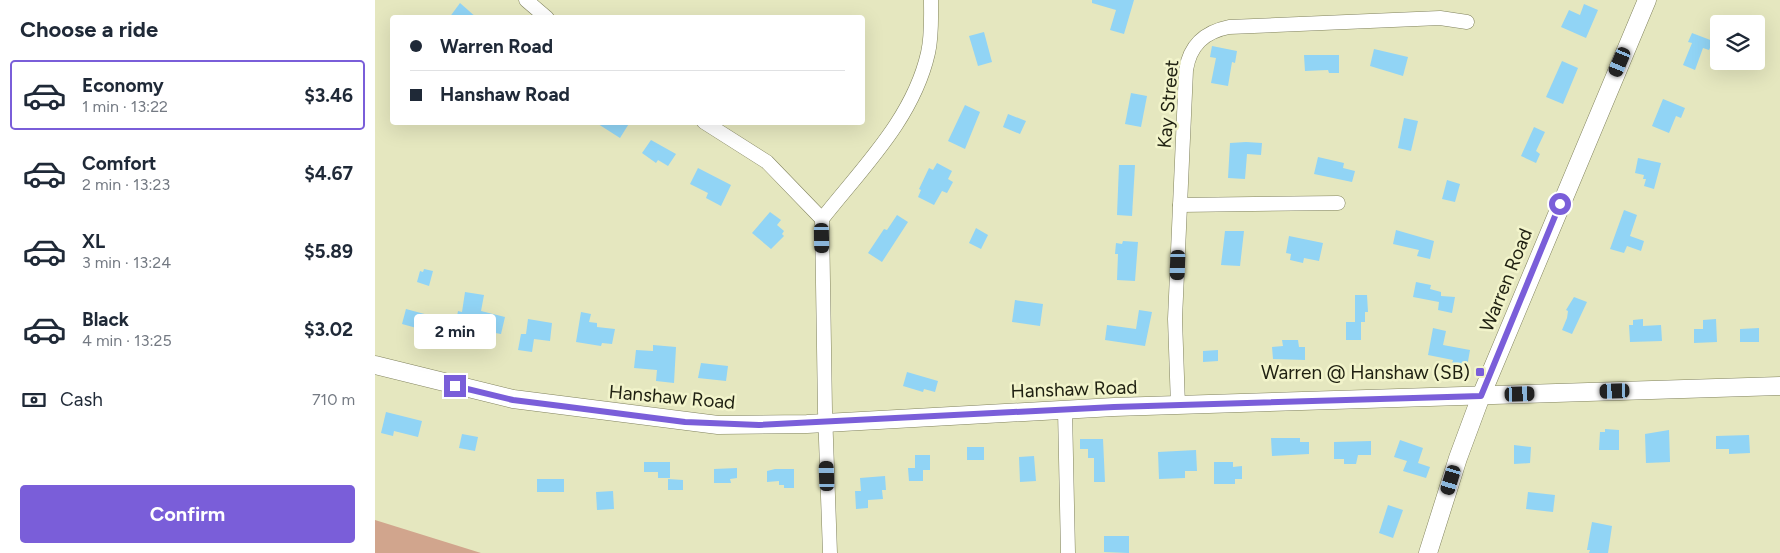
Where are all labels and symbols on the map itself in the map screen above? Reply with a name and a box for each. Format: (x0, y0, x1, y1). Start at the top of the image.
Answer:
car (1607, 45, 1632, 79)
street label: Kay Street (1153, 59, 1183, 149)
route start (1549, 193, 1571, 215)
car (814, 223, 829, 253)
street label: Warren Road (1475, 225, 1537, 335)
car (1169, 250, 1186, 280)
callout: 2 min (414, 314, 496, 348)
place label: Warren @ Hanshaw (SB) (1261, 361, 1470, 384)
marker: Warren @ Hanshaw (SB) (1474, 366, 1486, 378)
route end (444, 375, 466, 397)
street label: Hanshaw Road (1010, 375, 1138, 403)
street label: Hanshaw Road (608, 380, 736, 414)
car (1599, 383, 1630, 399)
car (1504, 386, 1535, 402)
car (818, 461, 835, 491)
car (1439, 463, 1462, 497)

